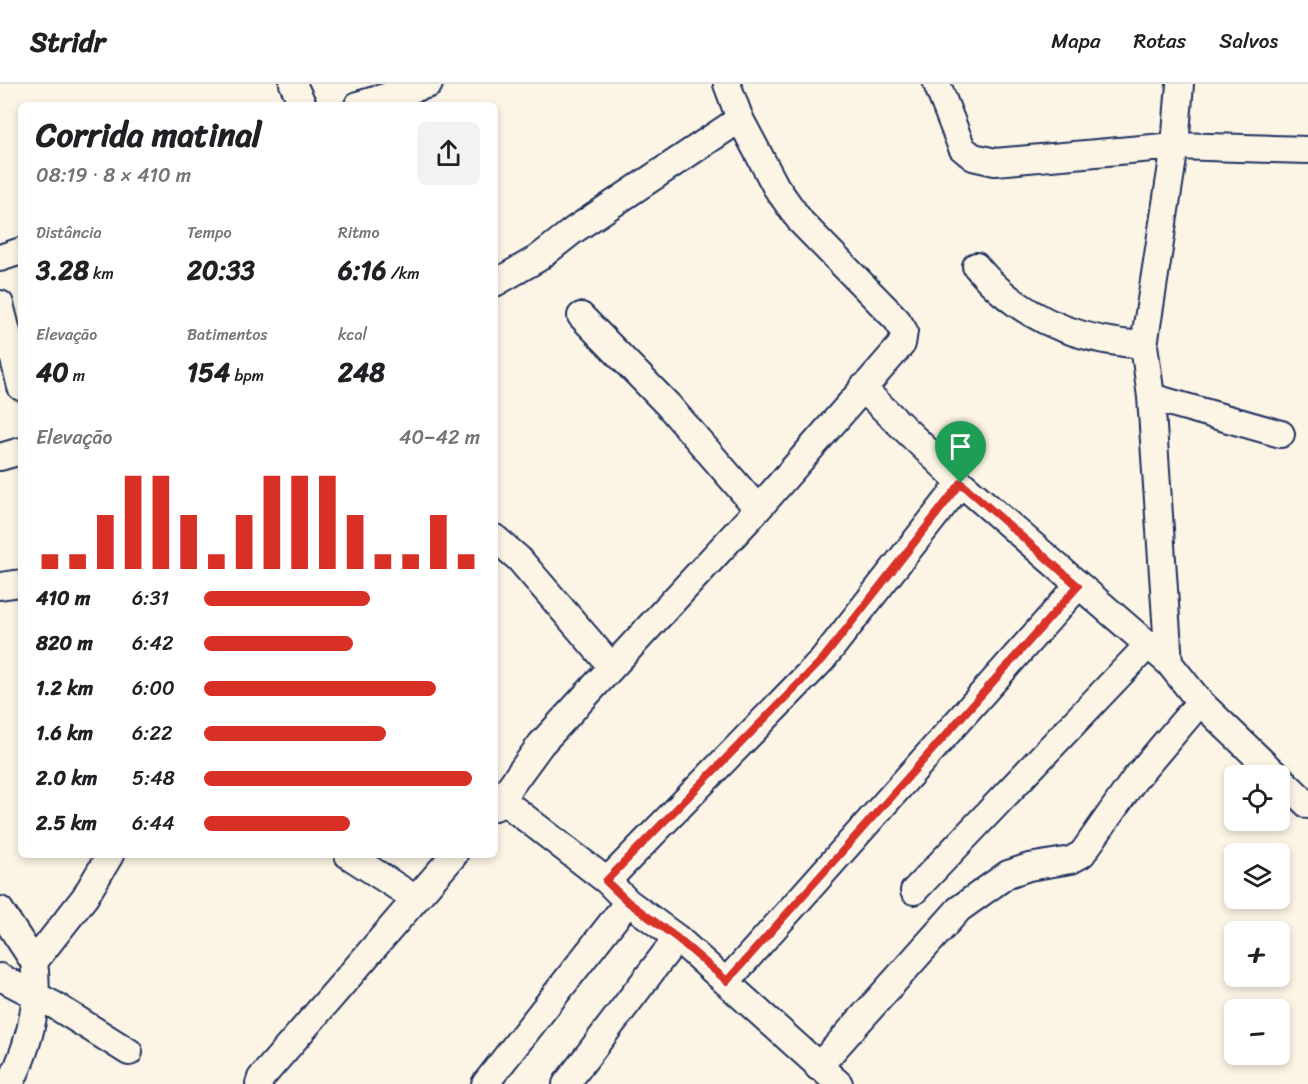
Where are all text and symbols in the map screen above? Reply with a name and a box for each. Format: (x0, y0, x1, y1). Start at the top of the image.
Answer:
text: Stridr (30, 17, 105, 66)
text: Mapa (1051, 22, 1100, 60)
text: Rotas (1133, 22, 1186, 60)
text: Salvos (1219, 22, 1278, 60)
text: Corrida matinal (36, 106, 261, 164)
button: share (417, 122, 480, 185)
text: 08:19 · 8 × 410 m (36, 158, 191, 193)
text: Distância (36, 218, 102, 247)
text: Tempo (187, 218, 232, 247)
text: Ritmo (338, 218, 380, 247)
text: 3.28 (36, 247, 89, 293)
text: 20:33 (187, 247, 255, 293)
text: 6:16 (338, 247, 387, 293)
text: km (89, 259, 114, 288)
text: /km (387, 259, 419, 288)
text: Elevação (36, 320, 97, 349)
text: Batimentos (187, 320, 268, 349)
text: kcal (338, 320, 367, 349)
text: 40 (36, 349, 69, 395)
text: 154 (187, 349, 230, 395)
text: 248 (338, 349, 385, 395)
text: m (69, 361, 85, 390)
text: bpm (230, 361, 264, 390)
text: Elevação (36, 420, 112, 455)
text: 40–42 m (399, 420, 480, 455)
pin (935, 421, 986, 483)
icon: arrive (944, 430, 977, 463)
text: 410 m (36, 581, 90, 616)
text: 6:31 (132, 581, 169, 616)
text: 820 m (36, 626, 93, 661)
text: 6:42 (132, 626, 173, 661)
text: 1.2 km (36, 671, 93, 706)
text: 6:00 (132, 671, 175, 706)
text: 1.6 km (36, 716, 93, 751)
text: 6:22 (132, 716, 172, 751)
text: 2.0 km (36, 761, 97, 796)
text: 5:48 (132, 761, 175, 796)
map controls (1224, 765, 1290, 1065)
button: locate (1224, 765, 1290, 831)
text: 2.5 km (36, 806, 97, 841)
text: 6:44 (132, 806, 174, 841)
button: layers (1224, 843, 1290, 909)
button: + (1224, 921, 1290, 987)
button: − (1224, 999, 1290, 1065)

